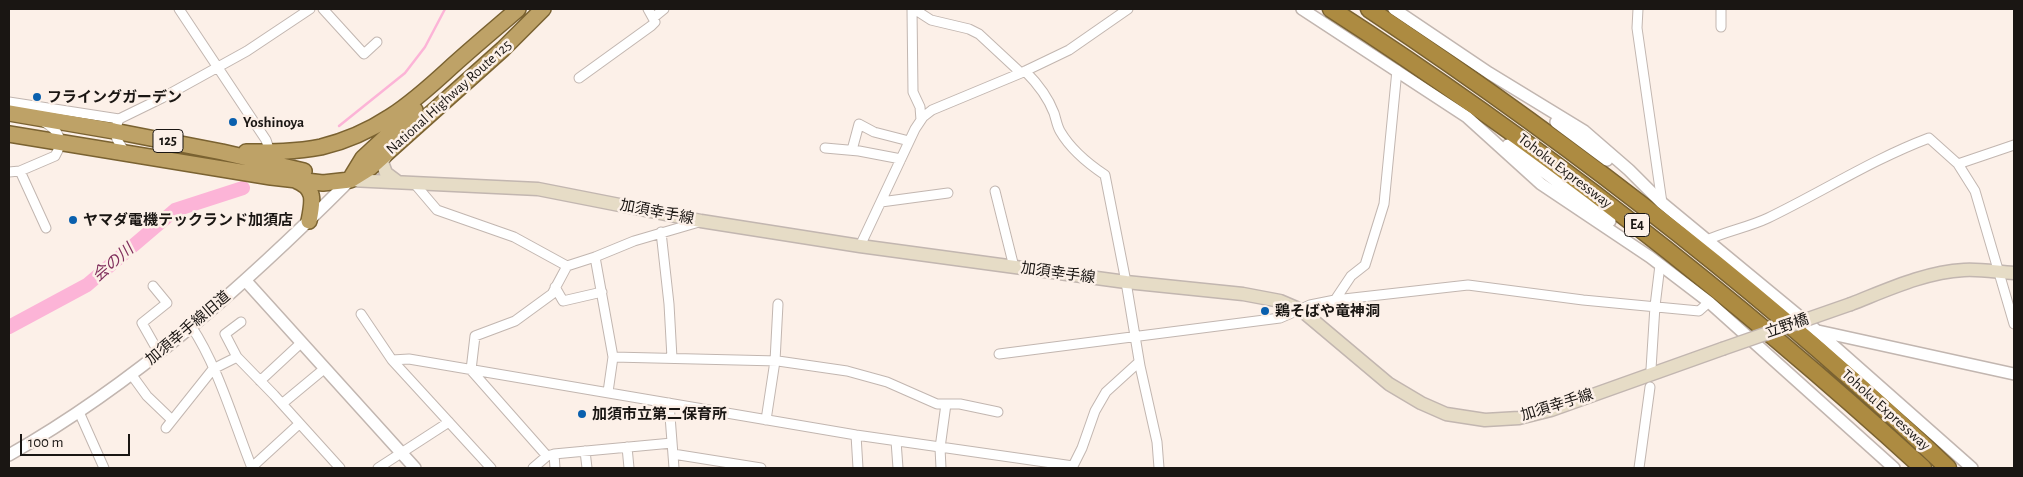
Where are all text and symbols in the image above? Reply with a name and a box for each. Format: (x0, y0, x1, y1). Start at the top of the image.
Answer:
street label: National Highway Route 125 (383, 36, 515, 158)
place label: フライングガーデン (47, 88, 182, 106)
marker: フライングガーデン (31, 91, 43, 103)
place label: Yoshinoya (243, 113, 304, 131)
marker: Yoshinoya (227, 116, 239, 128)
road number: 125 (153, 130, 183, 152)
street label: Tohoku Expressway (1514, 130, 1616, 212)
street label: 加須幸手線 (618, 196, 696, 228)
place label: ヤマダ電機テックランド加須店 (83, 211, 293, 229)
marker: ヤマダ電機テックランド加須店 (67, 214, 79, 226)
road number: E4 (1624, 214, 1650, 236)
water label: 会の川 (89, 240, 137, 286)
street label: 加須幸手線 (1020, 259, 1096, 287)
street label: 加須幸手線旧道 (142, 287, 234, 369)
place label: 鶏そばや竜神洞 (1275, 302, 1380, 320)
marker: 鶏そばや竜神洞 (1259, 305, 1271, 317)
street label: 立野橋 (1763, 310, 1811, 342)
street label: Tohoku Expressway (1838, 366, 1934, 454)
street label: 加須幸手線 (1519, 385, 1595, 425)
place label: 加須市立第二保育所 (592, 405, 727, 423)
marker: 加須市立第二保育所 (576, 408, 588, 420)
scale bar (22, 424, 132, 456)
text: 100 m (28, 435, 63, 450)

